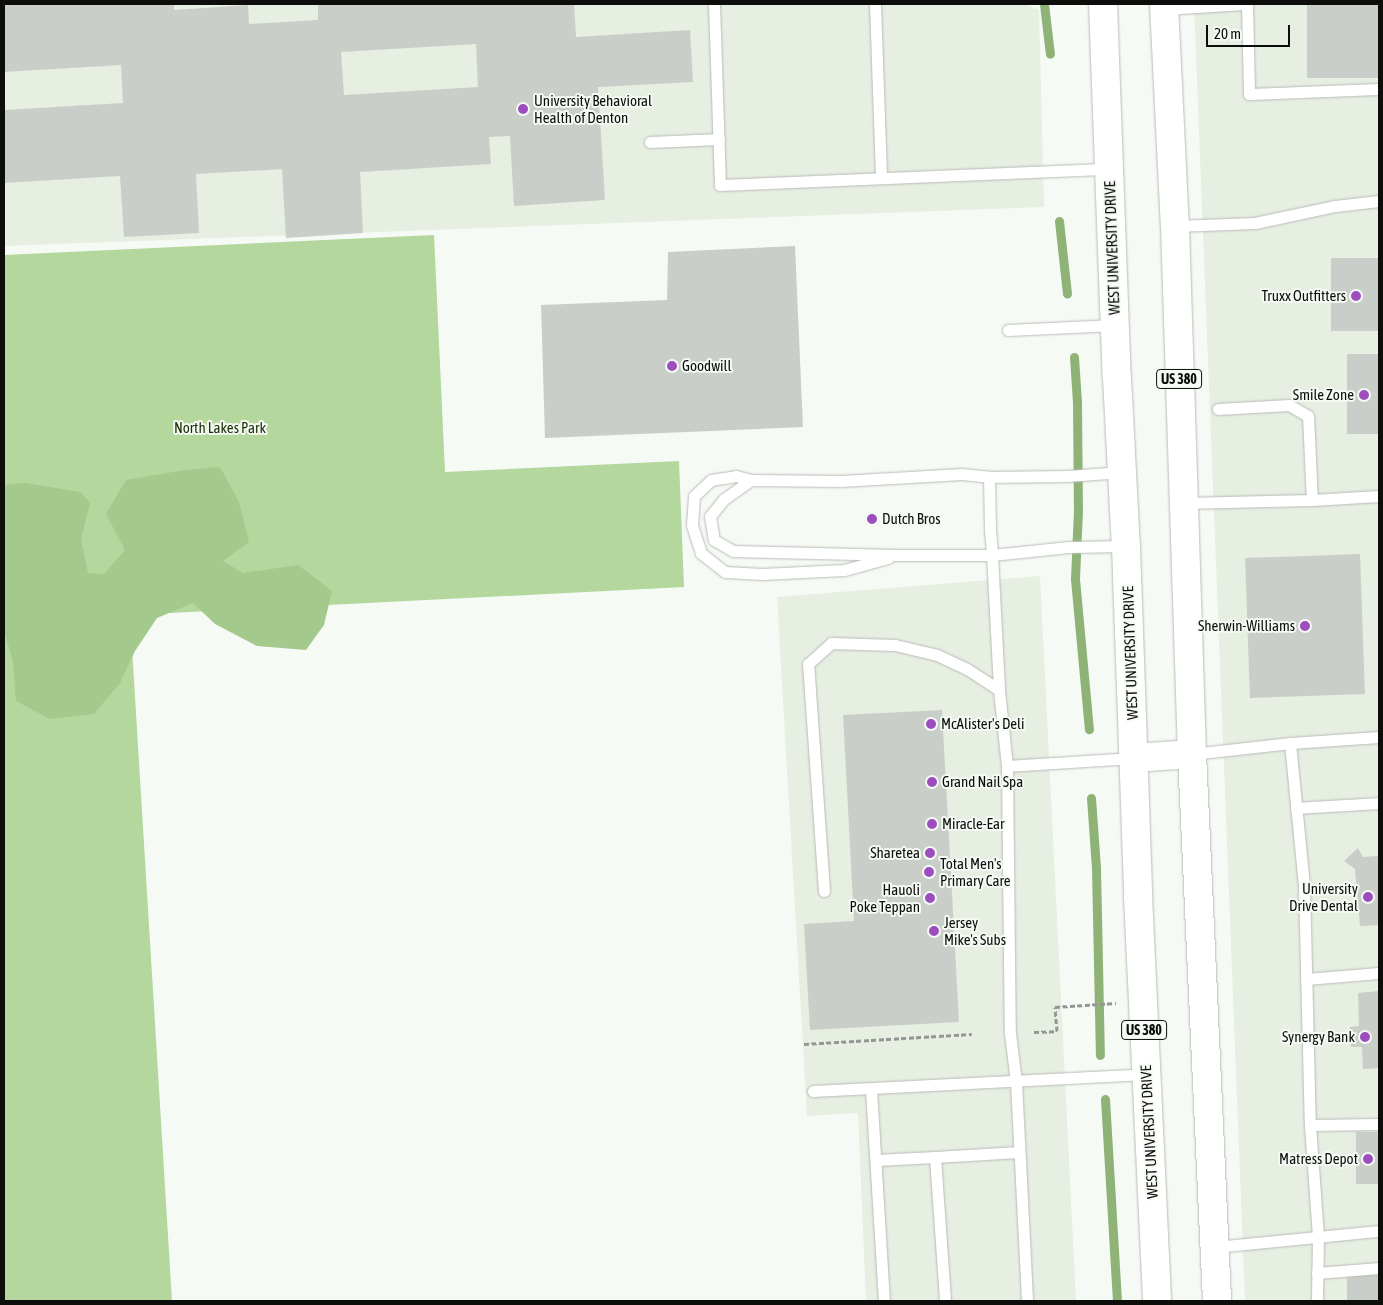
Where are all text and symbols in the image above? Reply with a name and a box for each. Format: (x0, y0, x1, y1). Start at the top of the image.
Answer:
scale bar (1208, 15, 1292, 47)
text: 20 m (1214, 25, 1241, 42)
place label: University Behavioral Health of Denton (534, 91, 652, 126)
marker: University Behavioral Health of Denton (516, 102, 530, 116)
street label: WEST UNIVERSITY DRIVE (1101, 181, 1123, 315)
place label: Truxx Outfitters (1262, 287, 1346, 305)
marker: Truxx Outfitters (1350, 290, 1362, 302)
place label: Goodwill (682, 357, 732, 375)
marker: Goodwill (666, 360, 678, 372)
road number: US 380 (1155, 368, 1203, 390)
place label: Smile Zone (1293, 386, 1354, 404)
marker: Smile Zone (1358, 389, 1370, 401)
park label: North Lakes Park (174, 419, 266, 437)
place label: Dutch Bros (882, 510, 941, 528)
marker: Dutch Bros (866, 513, 878, 525)
street label: WEST UNIVERSITY DRIVE (1119, 586, 1141, 720)
place label: Sherwin-Williams (1198, 617, 1295, 635)
marker: Sherwin-Williams (1299, 620, 1311, 632)
place label: McAlister's Deli (941, 715, 1025, 733)
marker: McAlister's Deli (925, 718, 937, 730)
place label: Grand Nail Spa (942, 773, 1023, 791)
marker: Grand Nail Spa (926, 776, 938, 788)
place label: Miracle-Ear (942, 815, 1004, 833)
marker: Miracle-Ear (926, 818, 938, 830)
place label: Sharetea (870, 844, 920, 862)
marker: Sharetea (924, 847, 936, 859)
place label: Total Men's Primary Care (940, 854, 1011, 889)
marker: Total Men's Primary Care (922, 865, 936, 879)
place label: University Drive Dental (1289, 879, 1358, 914)
place label: Hauoli Poke Teppan (850, 880, 920, 915)
marker: University Drive Dental (1362, 891, 1374, 903)
marker: Hauoli Poke Teppan (924, 892, 936, 904)
place label: Jersey Mike's Subs (944, 913, 1006, 948)
marker: Jersey Mike's Subs (928, 925, 940, 937)
road number: US 380 (1120, 1018, 1168, 1042)
place label: Synergy Bank (1282, 1028, 1355, 1046)
marker: Synergy Bank (1359, 1031, 1371, 1043)
street label: WEST UNIVERSITY DRIVE (1137, 1065, 1161, 1199)
place label: Matress Depot (1279, 1150, 1358, 1168)
marker: Matress Depot (1362, 1153, 1374, 1165)

